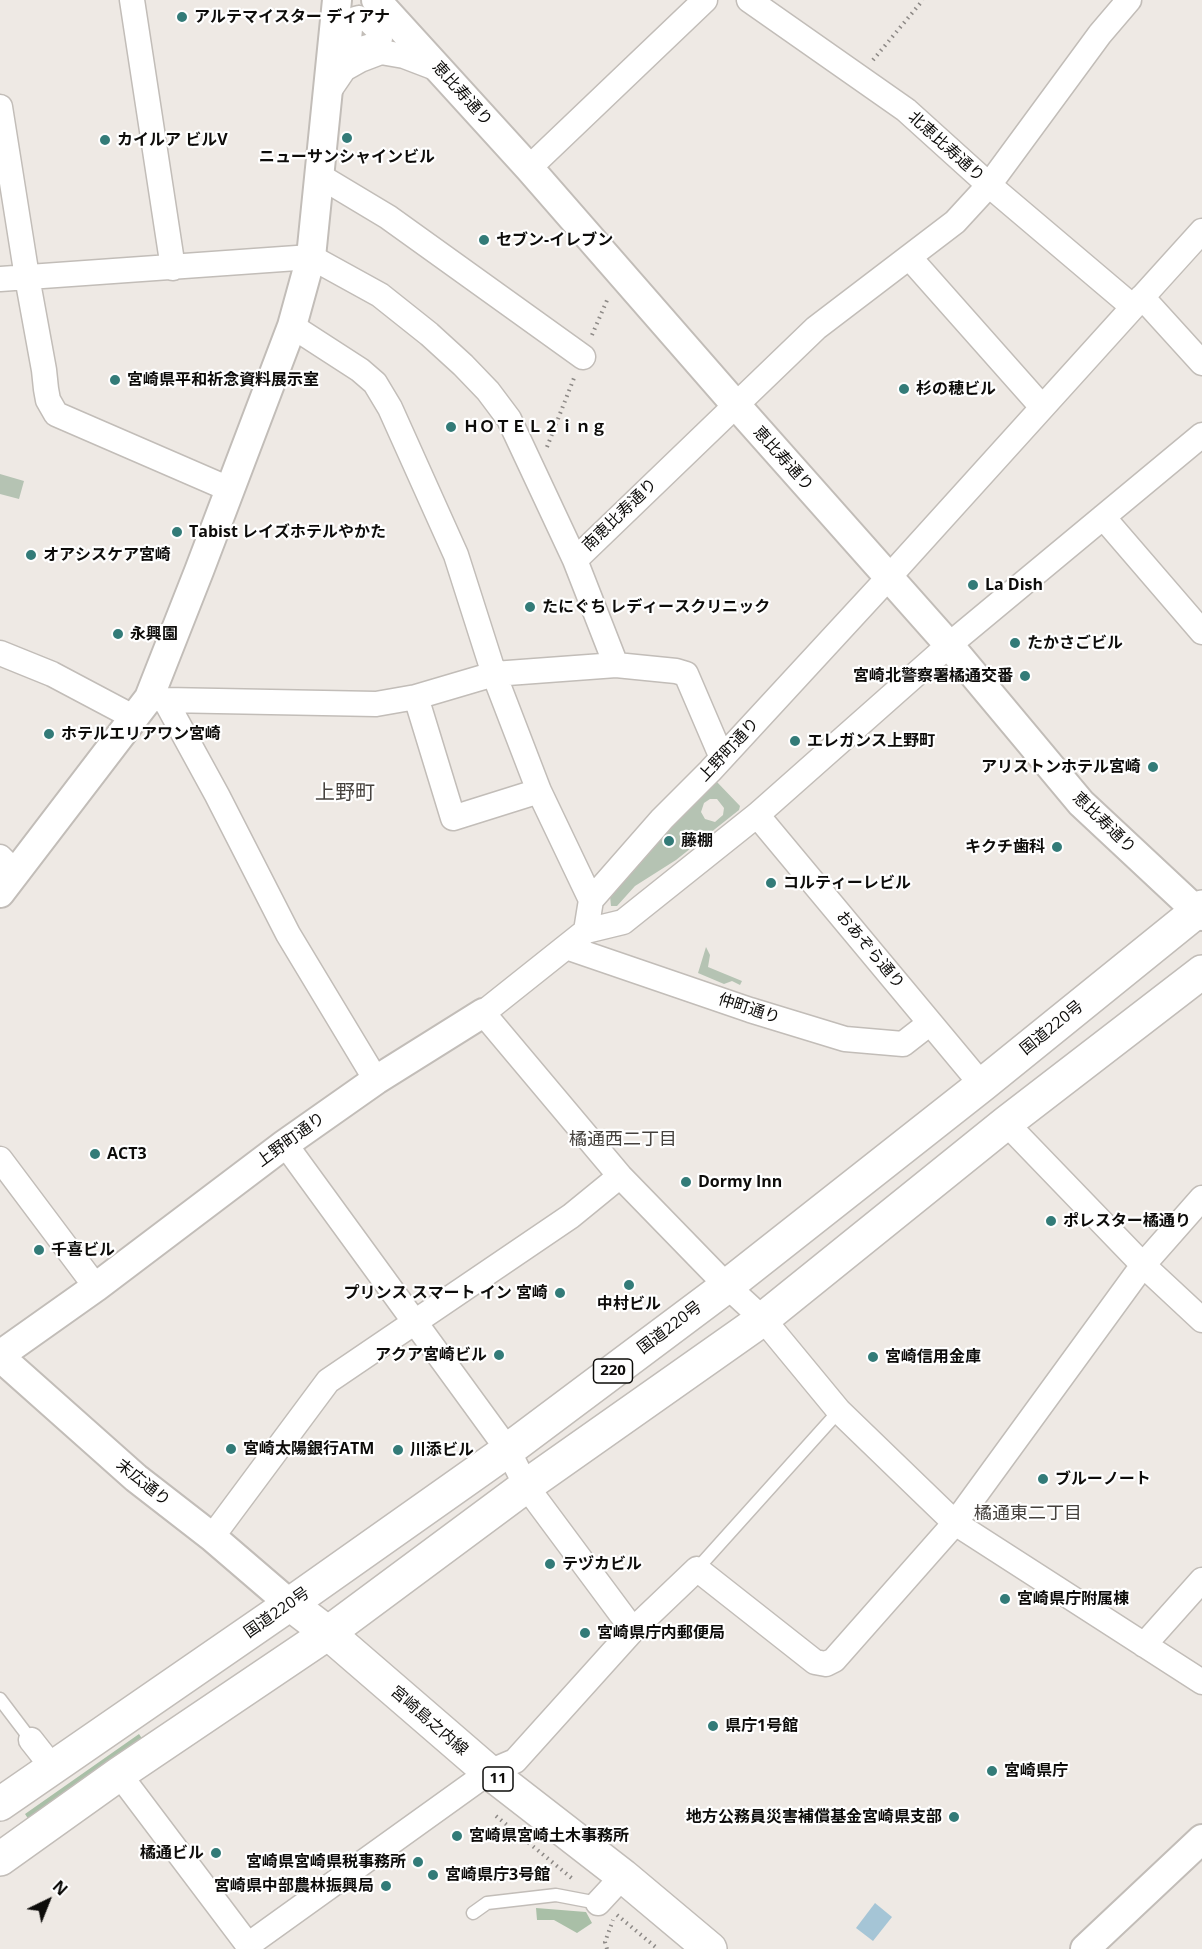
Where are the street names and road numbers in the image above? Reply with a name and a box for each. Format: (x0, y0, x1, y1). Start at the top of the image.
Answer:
street label: 恵比寿通り (428, 58, 496, 130)
street label: 北恵比寿通り (904, 108, 988, 186)
street label: 恵比寿通り (749, 423, 817, 495)
street label: 南恵比寿通り (579, 475, 661, 555)
street label: 上野町通り (695, 714, 763, 786)
street label: 恵比寿通り (1069, 788, 1139, 858)
street label: おあぞら通り (832, 907, 908, 993)
street label: 仲町通り (716, 990, 782, 1028)
street label: 国道220号 (1017, 997, 1087, 1059)
street label: 上野町通り (253, 1109, 329, 1171)
street label: 国道220号 (634, 1298, 706, 1358)
road number: 220 (594, 1359, 632, 1383)
street label: 末広通り (112, 1455, 174, 1511)
street label: 国道220号 (241, 1583, 313, 1643)
street label: 宮崎島之内線 (386, 1682, 472, 1760)
road number: 11 (483, 1767, 513, 1791)

